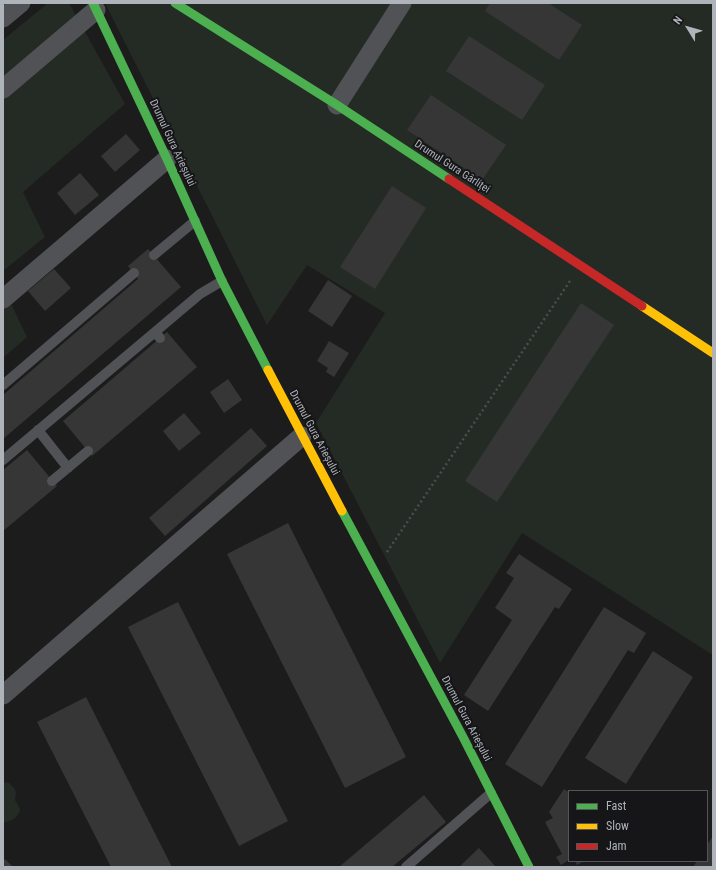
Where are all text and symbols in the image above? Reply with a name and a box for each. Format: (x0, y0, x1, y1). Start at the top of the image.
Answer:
north arrow (668, 8, 708, 48)
text: N (671, 14, 685, 27)
street label: Drumul Gura Arieșului (146, 97, 198, 189)
street label: Drumul Gura Gârliței (412, 138, 492, 196)
street label: Drumul Gura Arieșului (286, 388, 342, 478)
street label: Drumul Gura Arieșului (438, 674, 494, 764)
legend (568, 790, 708, 862)
text: Fast (606, 799, 626, 813)
text: Slow (606, 819, 629, 833)
text: Jam (606, 839, 627, 853)

